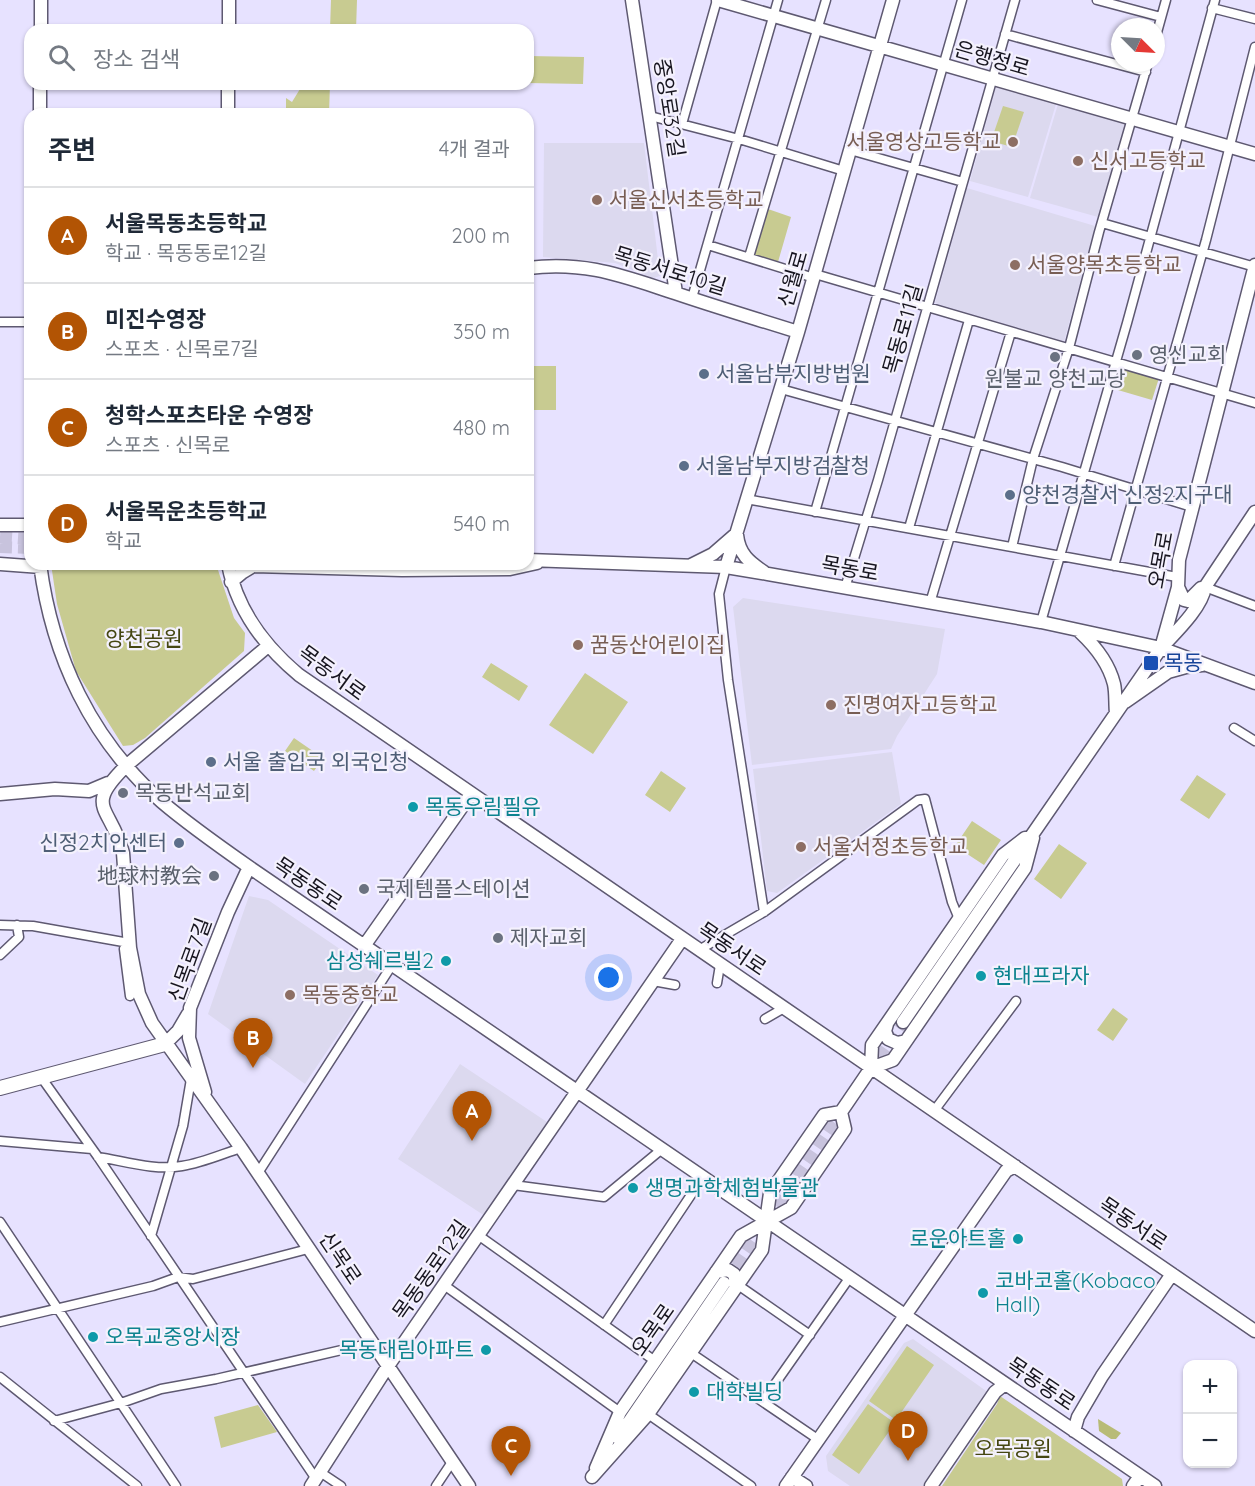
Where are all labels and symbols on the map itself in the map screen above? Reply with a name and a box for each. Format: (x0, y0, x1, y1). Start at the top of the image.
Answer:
north arrow (1111, 18, 1165, 72)
street label: 은행정로 (952, 35, 1033, 81)
street label: 중앙로32길 (649, 56, 691, 159)
place label: 서울영상고등학교 (846, 128, 1001, 154)
marker: 서울영상고등학교 (1006, 135, 1020, 149)
place label: 신서고등학교 (1090, 147, 1206, 173)
marker: 신서고등학교 (1071, 154, 1085, 168)
place label: 서울신서초등학교 (609, 186, 764, 212)
marker: 서울신서초등학교 (590, 193, 604, 207)
street label: 목동서로10길 (611, 241, 730, 300)
street label: 신월로 (772, 247, 813, 310)
place label: 서울양목초등학교 (1027, 251, 1182, 277)
marker: 서울양목초등학교 (1008, 258, 1022, 272)
street label: 목동로11길 (877, 281, 927, 377)
place label: 영신교회 (1149, 341, 1226, 367)
marker: 영신교회 (1130, 348, 1144, 362)
marker: 원불교 양천교당 (1048, 350, 1062, 364)
place label: 서울남부지방법원 (716, 360, 871, 386)
place label: 원불교 양천교당 (985, 365, 1125, 391)
marker: 서울남부지방법원 (697, 367, 711, 381)
place label: 서울남부지방검찰청 (696, 452, 870, 478)
marker: 서울남부지방검찰청 (677, 459, 691, 473)
place label: 양천경찰서 신정2지구대 (1022, 481, 1233, 507)
marker: 양천경찰서 신정2지구대 (1003, 488, 1017, 502)
street label: 오목로 (1142, 529, 1178, 591)
street label: 목동로 (819, 550, 881, 586)
park label: 양천공원 (105, 625, 183, 651)
place label: 꿈동산어린이집 (590, 631, 725, 657)
marker: 꿈동산어린이집 (571, 638, 585, 652)
street label: 목동서로 (294, 639, 371, 705)
place label: 목동 (1164, 649, 1203, 675)
marker: 목동 (1142, 654, 1160, 672)
place label: 진명여자고등학교 (843, 691, 998, 717)
marker: 진명여자고등학교 (824, 698, 838, 712)
place label: 서울 출입국 외국인청 (223, 748, 408, 774)
marker: 서울 출입국 외국인청 (204, 755, 218, 769)
place label: 목동반석교회 (135, 779, 251, 805)
marker: 목동반석교회 (116, 786, 130, 800)
place label: 목동우림필유 (425, 793, 541, 819)
marker: 목동우림필유 (406, 800, 420, 814)
place label: 신정2치안센터 (39, 829, 167, 855)
place label: 서울서정초등학교 (813, 833, 968, 859)
marker: 신정2치안센터 (172, 836, 186, 850)
marker: 서울서정초등학교 (794, 840, 808, 854)
street label: 목동동로 (269, 851, 348, 916)
place label: 地球村教会 (97, 862, 202, 888)
marker: 地球村教会 (207, 869, 221, 883)
place label: 국제템플스테이션 (376, 875, 531, 901)
marker: 국제템플스테이션 (357, 882, 371, 896)
street label: 신목로7길 (162, 914, 216, 1005)
street label: 목동서로 (693, 916, 772, 981)
place label: 제자교회 (510, 924, 587, 950)
marker: 제자교회 (491, 931, 505, 945)
place label: 삼성쉐르빌2 (326, 947, 434, 973)
marker: 삼성쉐르빌2 (439, 954, 453, 968)
place label: 현대프라자 (993, 962, 1090, 988)
your location (594, 963, 623, 992)
marker: 현대프라자 (974, 969, 988, 983)
place label: 목동중학교 (302, 981, 399, 1007)
marker: 목동중학교 (283, 988, 297, 1002)
pin: B (234, 1018, 272, 1068)
pin: A (452, 1092, 492, 1141)
place label: 생명과학체험박물관 (645, 1174, 819, 1200)
marker: 생명과학체험박물관 (626, 1181, 640, 1195)
street label: 목동서로 (1094, 1191, 1173, 1256)
street label: 목동동로12길 (386, 1214, 474, 1324)
place label: 로운아트홀 (909, 1225, 1006, 1251)
street label: 신목로 (314, 1226, 368, 1289)
marker: 로운아트홀 (1011, 1232, 1025, 1246)
place label: 코바코홀(Kobaco Hall) (995, 1267, 1156, 1317)
marker: 코바코홀(Kobaco Hall) (976, 1286, 990, 1300)
street label: 오목로 (625, 1298, 679, 1361)
place label: 오목교중앙시장 (105, 1323, 240, 1349)
marker: 오목교중앙시장 (86, 1330, 100, 1344)
place label: 목동대림아파트 (339, 1336, 474, 1362)
marker: 목동대림아파트 (479, 1343, 493, 1357)
street label: 목동동로 (1002, 1351, 1081, 1416)
place label: 대학빌딩 (706, 1378, 783, 1404)
marker: 대학빌딩 (687, 1385, 701, 1399)
pin: D (888, 1412, 928, 1461)
pin: C (492, 1426, 530, 1476)
park label: 오목공원 (974, 1435, 1052, 1461)

